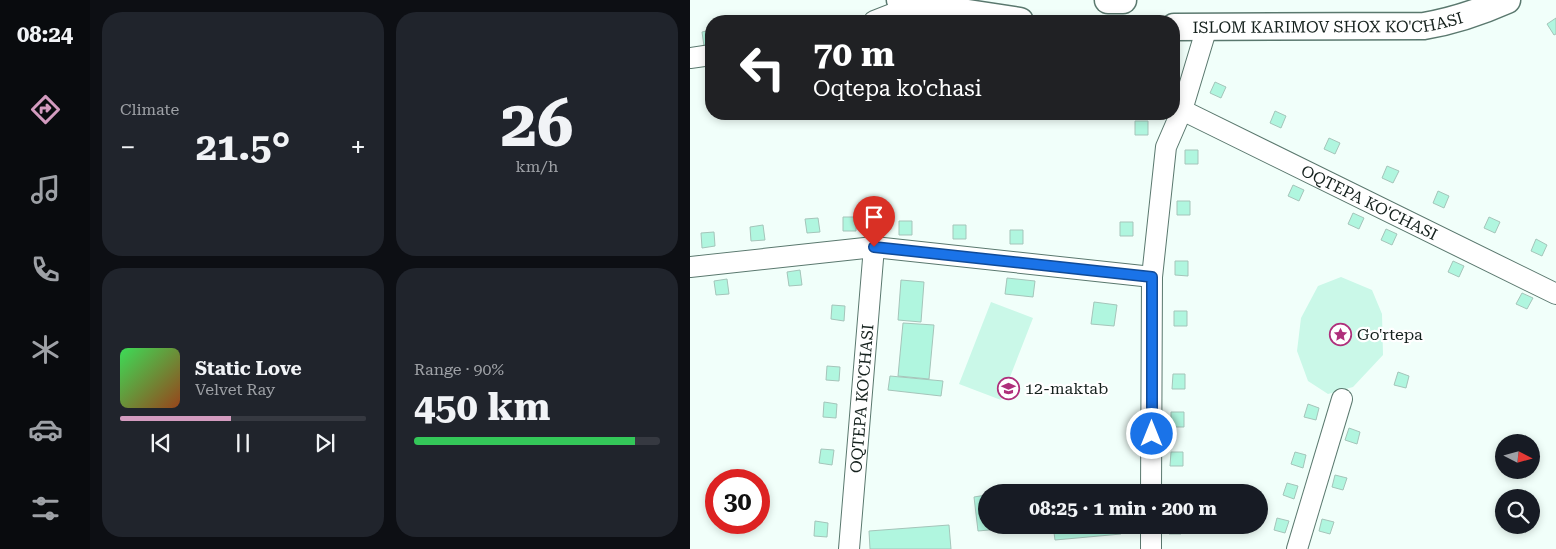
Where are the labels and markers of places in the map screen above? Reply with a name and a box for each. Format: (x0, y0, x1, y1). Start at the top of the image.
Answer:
pin (853, 196, 895, 247)
place icon: Go'rtepa (1329, 322, 1353, 346)
place label: Go'rtepa (1357, 325, 1423, 344)
school or university icon: 12-maktab (997, 376, 1021, 400)
place label: 12-maktab (1025, 379, 1108, 398)

